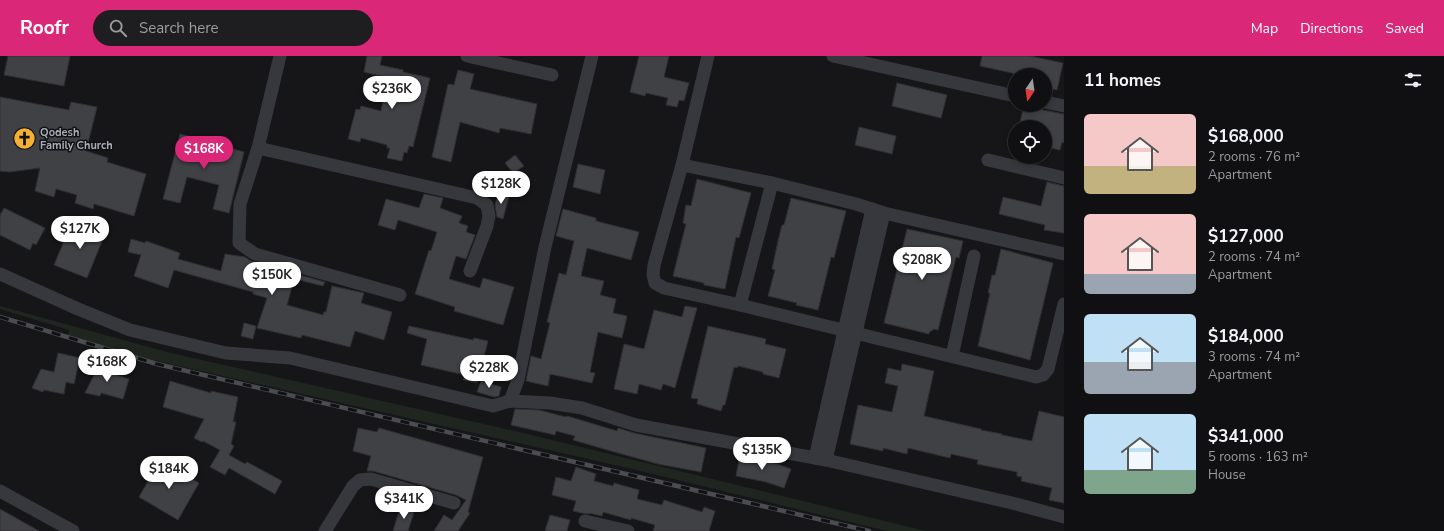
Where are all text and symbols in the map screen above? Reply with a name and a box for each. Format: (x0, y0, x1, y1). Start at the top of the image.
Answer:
search box (93, 10, 373, 46)
text: Roofr (20, 15, 69, 41)
icon: search (107, 17, 129, 39)
text: Search here (139, 18, 218, 38)
text: Map (1251, 19, 1278, 38)
text: Directions (1300, 19, 1363, 38)
text: Saved (1385, 19, 1424, 38)
north arrow (1008, 68, 1052, 112)
map controls (1008, 68, 1052, 164)
text: 11 homes (1084, 69, 1161, 92)
icon: filters (1402, 69, 1424, 91)
pin: $236K (364, 76, 420, 110)
text: $236K (372, 80, 412, 98)
button: locate (1008, 120, 1052, 164)
church icon: Qodesh Family Church (11, 125, 37, 151)
place label: Qodesh Family Church (40, 125, 113, 153)
text: $168,000 (1208, 125, 1284, 148)
icon: home (1116, 130, 1164, 178)
pin: $168K (176, 136, 232, 170)
text: $168K (184, 140, 224, 158)
text: 2 rooms · 76 m² (1208, 148, 1300, 166)
text: Apartment (1208, 166, 1271, 184)
pin: $128K (473, 171, 529, 205)
text: $128K (481, 175, 521, 193)
pin: $127K (52, 216, 108, 250)
text: $127K (60, 220, 100, 238)
text: $127,000 (1208, 225, 1284, 248)
icon: home (1116, 230, 1164, 278)
pin: $208K (894, 247, 950, 281)
text: 2 rooms · 74 m² (1208, 248, 1300, 266)
text: $208K (902, 251, 942, 269)
pin: $150K (244, 262, 300, 296)
text: $150K (252, 266, 292, 284)
text: Apartment (1208, 266, 1271, 284)
text: $184,000 (1208, 325, 1284, 348)
icon: home (1116, 330, 1164, 378)
text: 3 rooms · 74 m² (1208, 348, 1300, 366)
pin: $168K (79, 349, 135, 383)
text: $168K (87, 353, 127, 371)
pin: $228K (461, 355, 517, 389)
text: $228K (469, 359, 509, 377)
text: Apartment (1208, 366, 1271, 384)
text: $341,000 (1208, 425, 1284, 448)
icon: home (1116, 430, 1164, 478)
pin: $135K (734, 437, 790, 471)
text: $135K (742, 441, 782, 459)
text: 5 rooms · 163 m² (1208, 448, 1308, 466)
pin: $184K (141, 456, 197, 490)
text: $184K (149, 460, 189, 478)
text: House (1208, 466, 1246, 484)
pin: $341K (376, 486, 432, 520)
text: $341K (384, 490, 424, 508)

